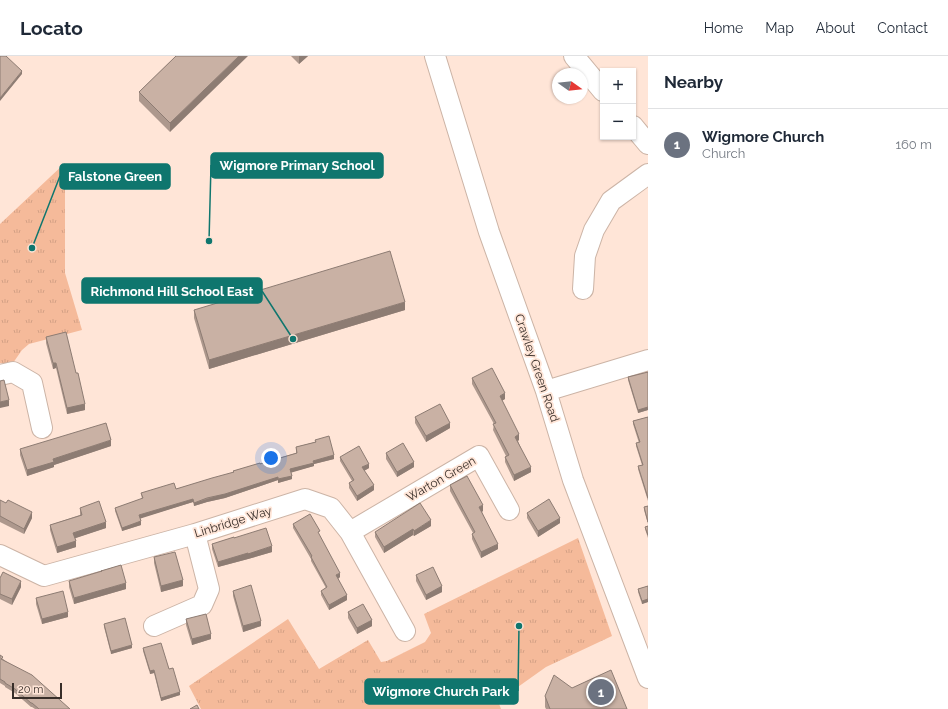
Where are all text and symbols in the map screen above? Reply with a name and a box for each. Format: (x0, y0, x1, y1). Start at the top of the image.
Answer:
text: Locato (20, 17, 83, 39)
text: Home (704, 20, 743, 36)
text: Map (765, 20, 794, 36)
text: About (816, 20, 855, 36)
text: Contact (877, 20, 928, 36)
north arrow (552, 68, 588, 104)
map controls (600, 68, 636, 140)
button: + (600, 68, 636, 104)
text: Nearby (664, 72, 723, 92)
button: − (600, 104, 636, 140)
text: Wigmore Church (702, 128, 824, 146)
text: 1 (674, 137, 680, 152)
text: 160 m (895, 137, 932, 152)
text: Church (702, 146, 745, 161)
callout: Wigmore Primary School (211, 153, 383, 178)
text: Wigmore Primary School (219, 158, 375, 173)
callout: Falstone Green (60, 164, 170, 189)
text: Falstone Green (68, 169, 162, 184)
callout: Richmond Hill School East (82, 278, 262, 303)
text: Richmond Hill School East (91, 284, 253, 299)
street label: Crawley Green Road (512, 312, 562, 424)
your location (261, 448, 281, 468)
street label: Warton Green (404, 454, 478, 504)
street label: Linbridge Way (193, 503, 274, 540)
pin: 1 (588, 677, 614, 707)
callout: Wigmore Church Park (365, 679, 518, 704)
scale bar (12, 681, 62, 700)
text: 20 m (18, 683, 43, 696)
text: Wigmore Church Park (373, 684, 510, 699)

